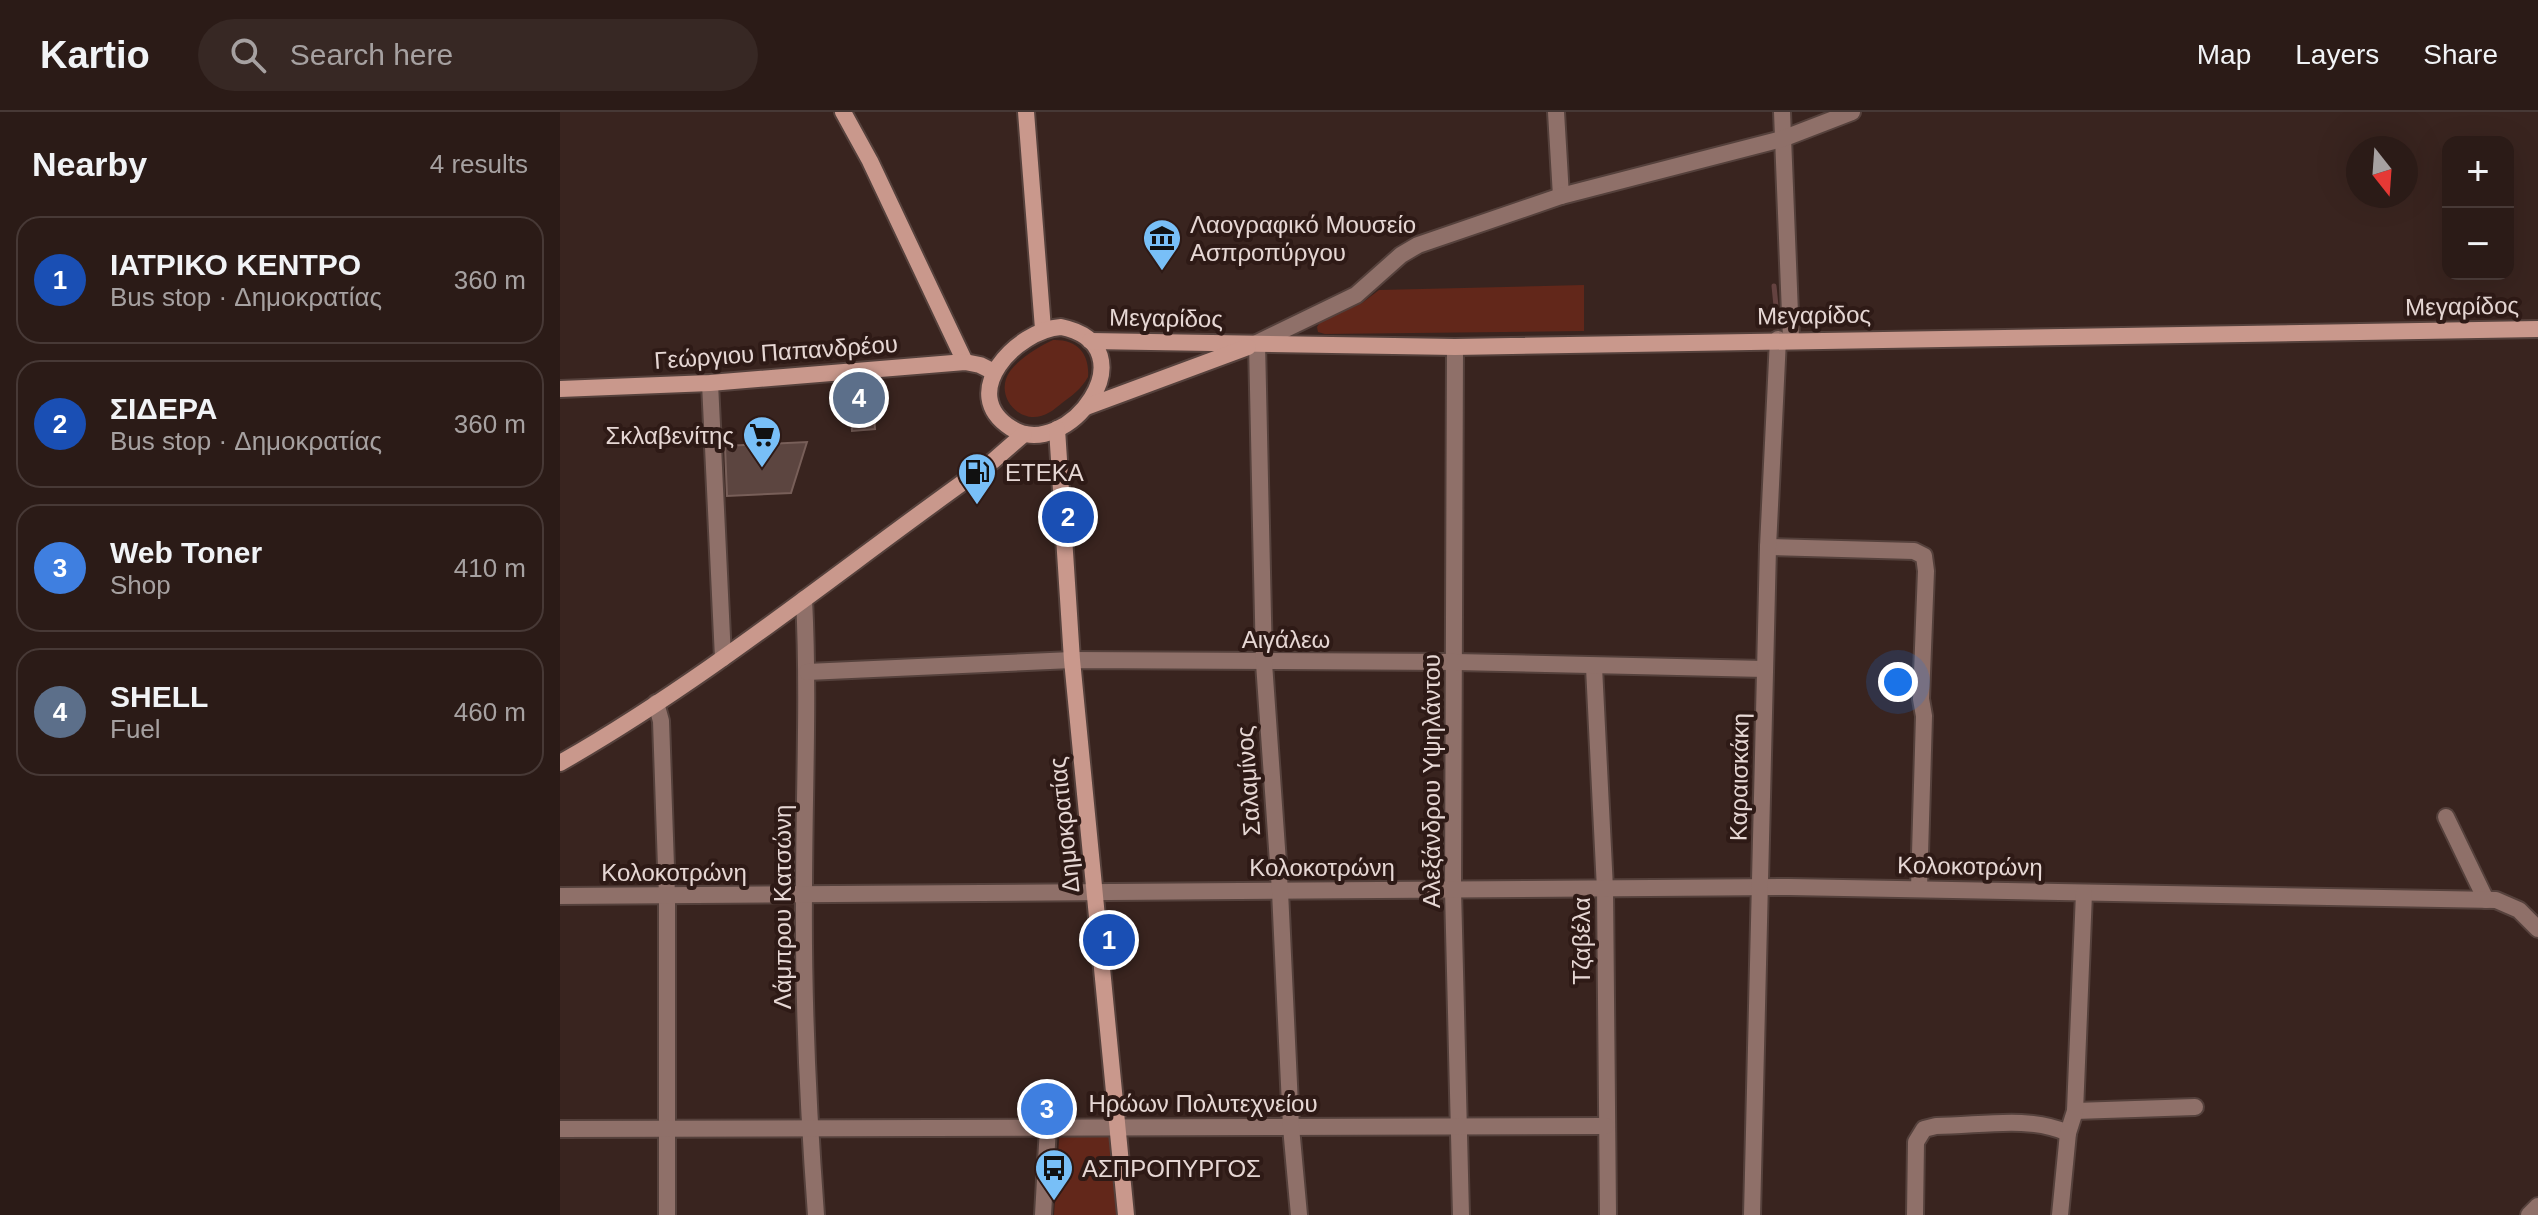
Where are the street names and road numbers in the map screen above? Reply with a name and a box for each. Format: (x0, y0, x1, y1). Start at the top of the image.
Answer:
street label: Μεγαρίδος (2405, 292, 2519, 320)
street label: Μεγαρίδος (1757, 301, 1871, 329)
street label: Μεγαρίδος (1109, 304, 1223, 332)
street label: Γεώργιου Παπανδρέου (653, 330, 899, 374)
street label: Αιγάλεω (1242, 626, 1330, 653)
street label: Αλεξάνδρου Υψηλάντου (1418, 654, 1445, 908)
street label: Καραισκάκη (1724, 713, 1754, 841)
street label: Σαλαμίνος (1231, 725, 1265, 837)
street label: Δημοκρατίας (1043, 756, 1085, 894)
street label: Λάμπρου Κατσώνη (769, 805, 796, 1009)
street label: Κολοκοτρώνη (1897, 851, 2043, 881)
street label: Κολοκοτρώνη (1249, 854, 1395, 881)
street label: Κολοκοτρώνη (601, 859, 747, 886)
street label: Τζαβέλα (1568, 897, 1595, 985)
street label: Ηρώων Πολυτεχνείου (1088, 1090, 1318, 1117)

